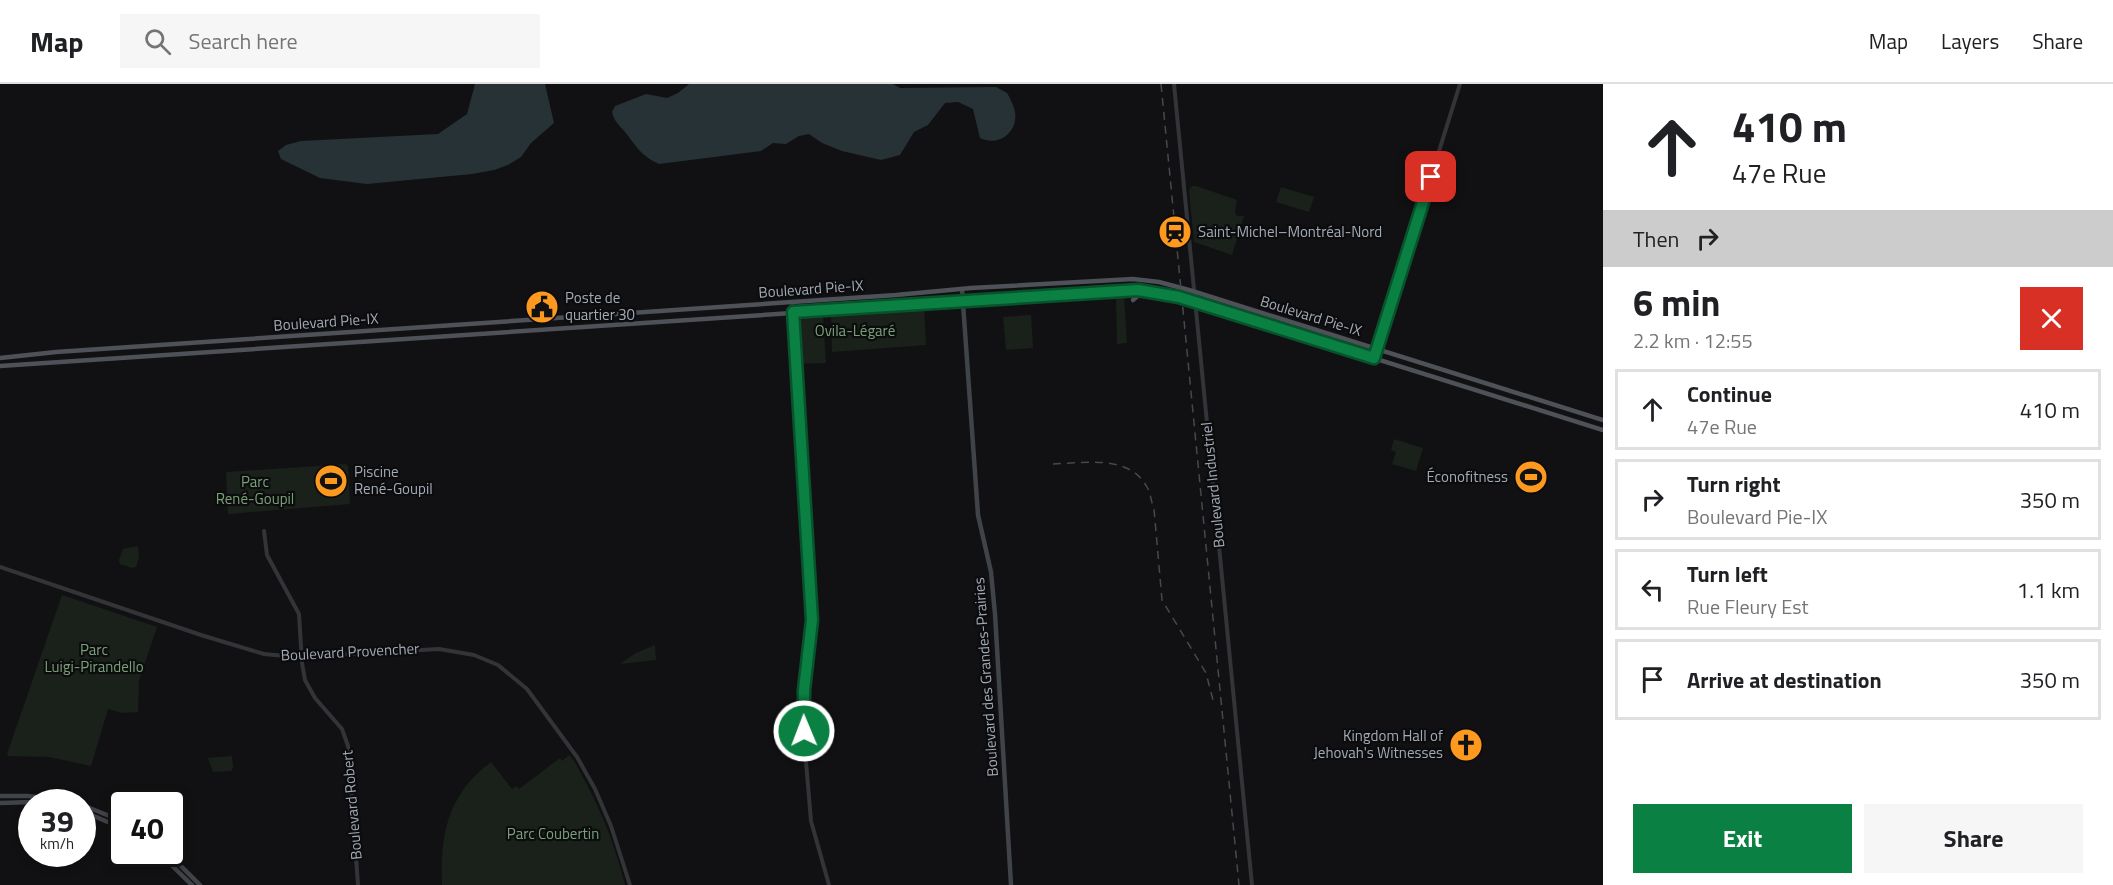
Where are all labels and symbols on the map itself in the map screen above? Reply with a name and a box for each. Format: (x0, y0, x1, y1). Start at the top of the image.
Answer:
pin (1405, 151, 1456, 202)
station icon: Saint-Michel–Montréal-Nord (1157, 214, 1193, 250)
place label: Saint-Michel–Montréal-Nord (1198, 220, 1382, 243)
street label: Boulevard Pie-IX (758, 273, 865, 304)
place label: Poste de quartier 30 (565, 286, 635, 326)
public building icon: Poste de quartier 30 (524, 289, 560, 325)
street label: Boulevard Pie-IX (1257, 289, 1365, 342)
street label: Boulevard Pie-IX (273, 306, 380, 337)
park label: Ovila-Légaré (815, 319, 895, 342)
street label: Boulevard Industriel (1194, 421, 1231, 549)
sports icon: Éconofitness (1513, 459, 1549, 495)
place label: Piscine René-Goupil (354, 460, 433, 500)
sports icon: Piscine René-Goupil (313, 463, 349, 499)
place label: Éconofitness (1426, 465, 1508, 488)
park label: Parc René-Goupil (216, 470, 294, 510)
street label: Boulevard des Grandes-Prairies (967, 577, 1004, 777)
street label: Boulevard Provencher (280, 636, 420, 667)
park label: Parc Luigi-Pirandello (44, 638, 144, 678)
position arrow (772, 699, 836, 763)
place label: Kingdom Hall of Jehovah's Witnesses (1314, 724, 1443, 764)
church icon: Kingdom Hall of Jehovah's Witnesses (1448, 727, 1484, 763)
street label: Boulevard Robert (335, 749, 368, 861)
speed limit sign: 40 (108, 789, 186, 867)
park label: Parc Coubertin (507, 822, 599, 845)

